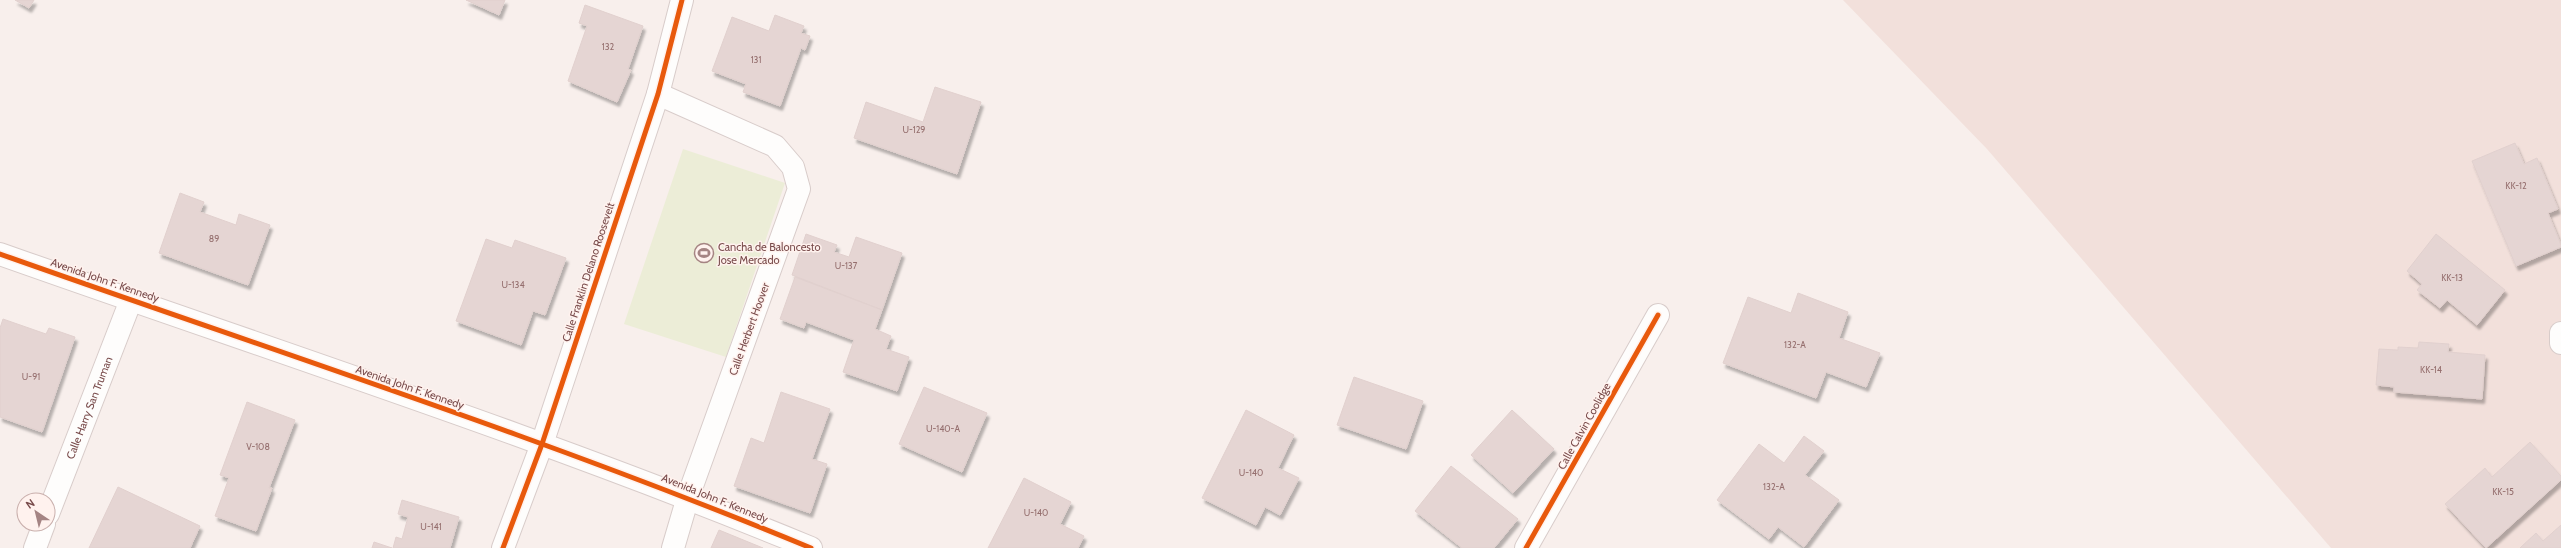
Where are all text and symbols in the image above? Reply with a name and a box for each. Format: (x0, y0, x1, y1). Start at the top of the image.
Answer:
house number: 132 (602, 41, 615, 52)
house number: 131 (751, 54, 761, 65)
house number: U-129 (903, 124, 925, 135)
house number: KK-12 (2505, 180, 2527, 191)
street label: Calle Franklin Delano Roosevelt (559, 200, 617, 344)
house number: 89 (209, 233, 219, 244)
place label: Cancha de Baloncesto Jose Mercado (717, 240, 821, 267)
sports icon: Cancha de Baloncesto Jose Mercado (693, 242, 715, 264)
street label: Avenida John F. Kennedy (49, 255, 161, 305)
house number: U-137 (835, 260, 858, 271)
house number: KK-13 (2441, 272, 2463, 283)
house number: U-134 (501, 279, 525, 290)
street label: Calle Herbert Hoover (726, 280, 772, 377)
house number: 132-A (1784, 339, 1806, 350)
street label: Calle Harry San Truman (63, 354, 115, 461)
street label: Avenida John F. Kennedy (354, 362, 466, 412)
house number: KK-14 (2420, 364, 2442, 375)
house number: U-91 (22, 371, 40, 382)
street label: Calle Calvin Coolidge (1554, 380, 1614, 472)
house number: U-140-A (926, 423, 960, 434)
house number: V-108 (246, 441, 270, 452)
house number: U-140 (1239, 467, 1263, 478)
street label: Avenida John F. Kennedy (660, 470, 771, 526)
house number: 132-A (1763, 481, 1785, 492)
house number: KK-15 (2492, 486, 2514, 497)
north arrow (16, 492, 56, 532)
text: N (23, 496, 37, 512)
house number: U-140 (1024, 507, 1048, 518)
house number: U-141 (420, 521, 442, 532)

